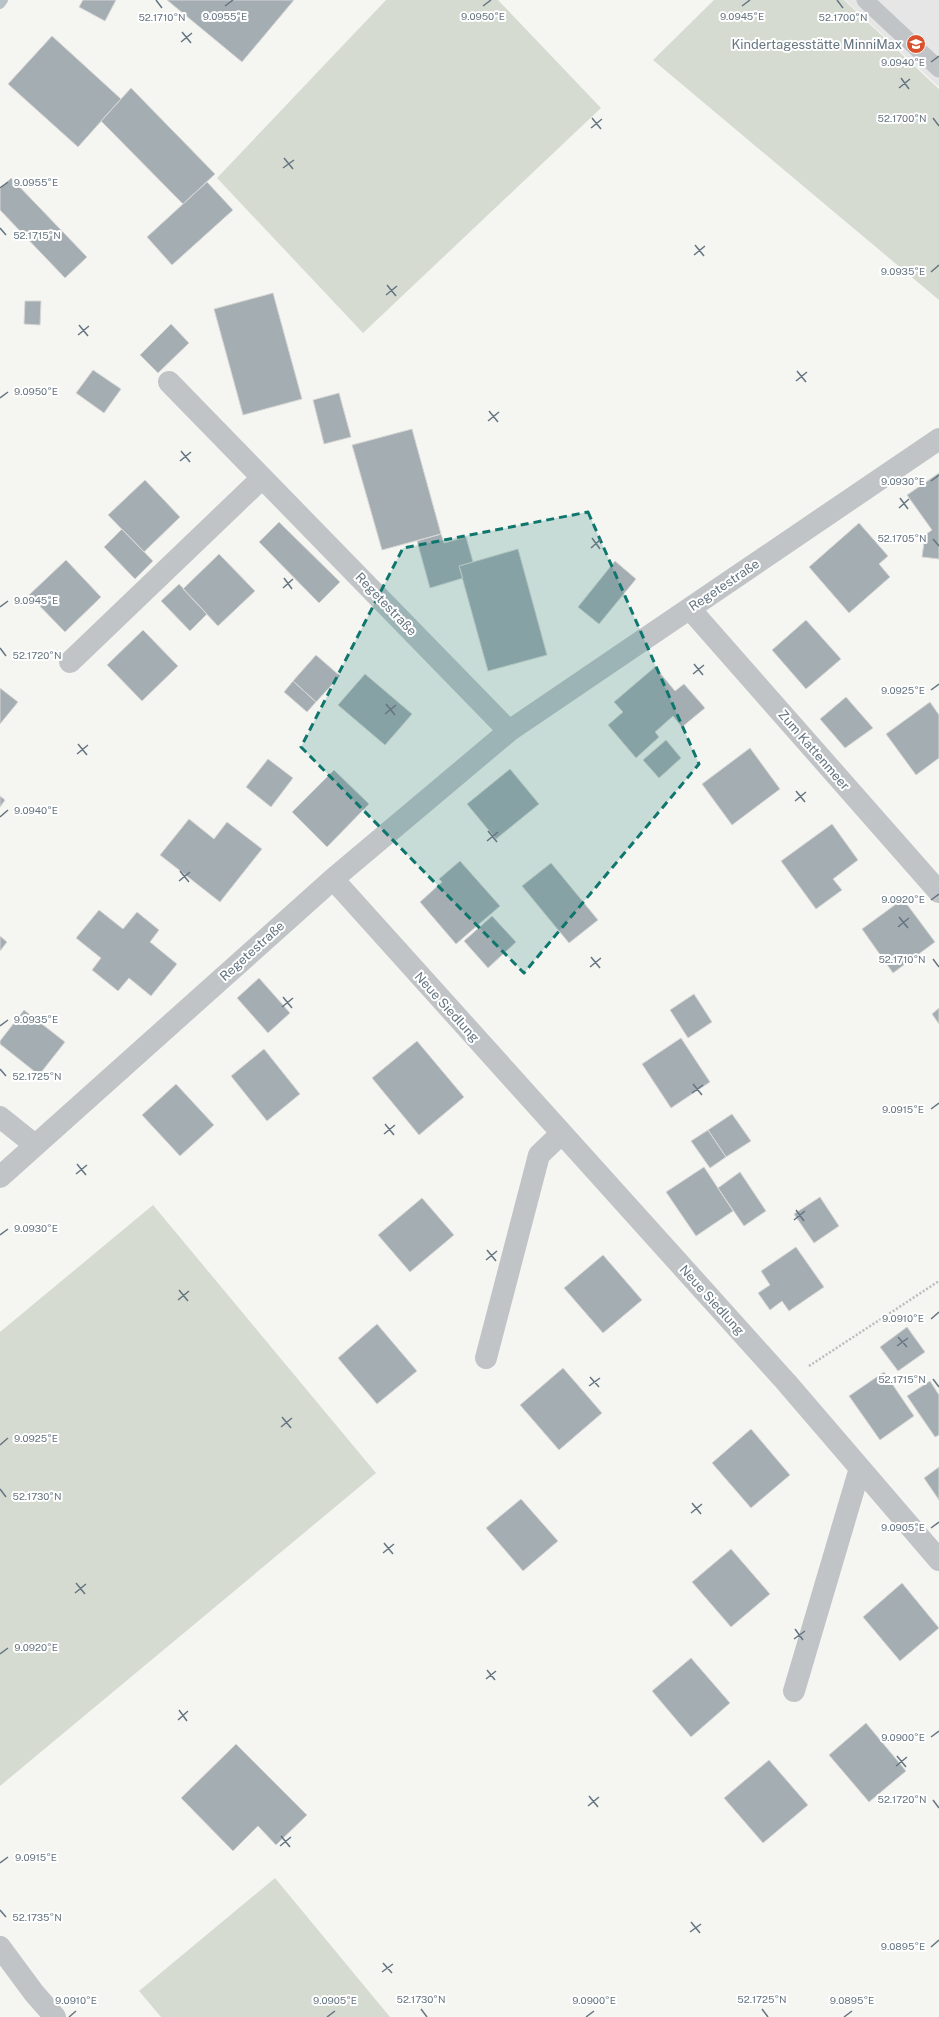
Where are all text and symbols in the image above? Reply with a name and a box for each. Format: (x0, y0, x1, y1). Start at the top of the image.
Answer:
text: 9.0955°E (203, 10, 247, 22)
text: 9.0950°E (461, 10, 505, 22)
text: 9.0945°E (720, 10, 764, 22)
text: 52.1710°N (138, 11, 186, 23)
text: 52.1700°N (819, 11, 867, 23)
school or university icon: Kindertagesstätte MinniMax (905, 33, 927, 55)
place label: Kindertagesstätte MinniMax (731, 37, 902, 52)
text: 9.0940°E (881, 56, 925, 68)
text: 52.1700°N (878, 112, 926, 124)
text: 9.0955°E (14, 176, 58, 188)
text: 52.1715°N (13, 229, 61, 241)
text: 9.0935°E (881, 265, 925, 277)
text: 9.0950°E (14, 385, 58, 397)
text: 9.0930°E (881, 475, 925, 487)
text: 52.1705°N (877, 532, 927, 544)
street label: Regetestraße (686, 556, 762, 614)
street label: Regetestraße (352, 569, 420, 639)
text: 9.0945°E (14, 594, 58, 606)
text: 52.1720°N (12, 649, 62, 661)
text: 9.0925°E (881, 684, 925, 696)
street label: Zum Kattenmeer (775, 707, 853, 793)
text: 9.0940°E (14, 804, 58, 816)
text: 9.0920°E (881, 893, 925, 905)
street label: Regetestraße (217, 918, 287, 984)
text: 52.1710°N (878, 953, 926, 965)
street label: Neue Siedlung (412, 969, 482, 1045)
text: 9.0935°E (14, 1013, 58, 1025)
text: 52.1725°N (12, 1070, 62, 1082)
text: 9.0915°E (882, 1103, 924, 1115)
text: 9.0930°E (14, 1222, 58, 1234)
street label: Neue Siedlung (677, 1262, 747, 1338)
text: 9.0910°E (882, 1312, 924, 1324)
text: 52.1715°N (878, 1373, 926, 1385)
text: 9.0925°E (14, 1432, 58, 1444)
text: 52.1730°N (12, 1490, 62, 1502)
text: 9.0905°E (881, 1521, 925, 1533)
text: 9.0920°E (14, 1641, 58, 1653)
text: 9.0900°E (881, 1731, 925, 1743)
text: 52.1720°N (877, 1793, 927, 1805)
text: 9.0915°E (15, 1851, 57, 1863)
text: 52.1735°N (12, 1911, 62, 1923)
text: 9.0895°E (881, 1940, 925, 1952)
text: 52.1730°N (396, 1993, 446, 2005)
text: 52.1725°N (737, 1993, 787, 2005)
text: 9.0910°E (55, 1994, 97, 2006)
text: 9.0905°E (313, 1994, 357, 2006)
text: 9.0900°E (572, 1994, 616, 2006)
text: 9.0895°E (830, 1994, 874, 2006)

